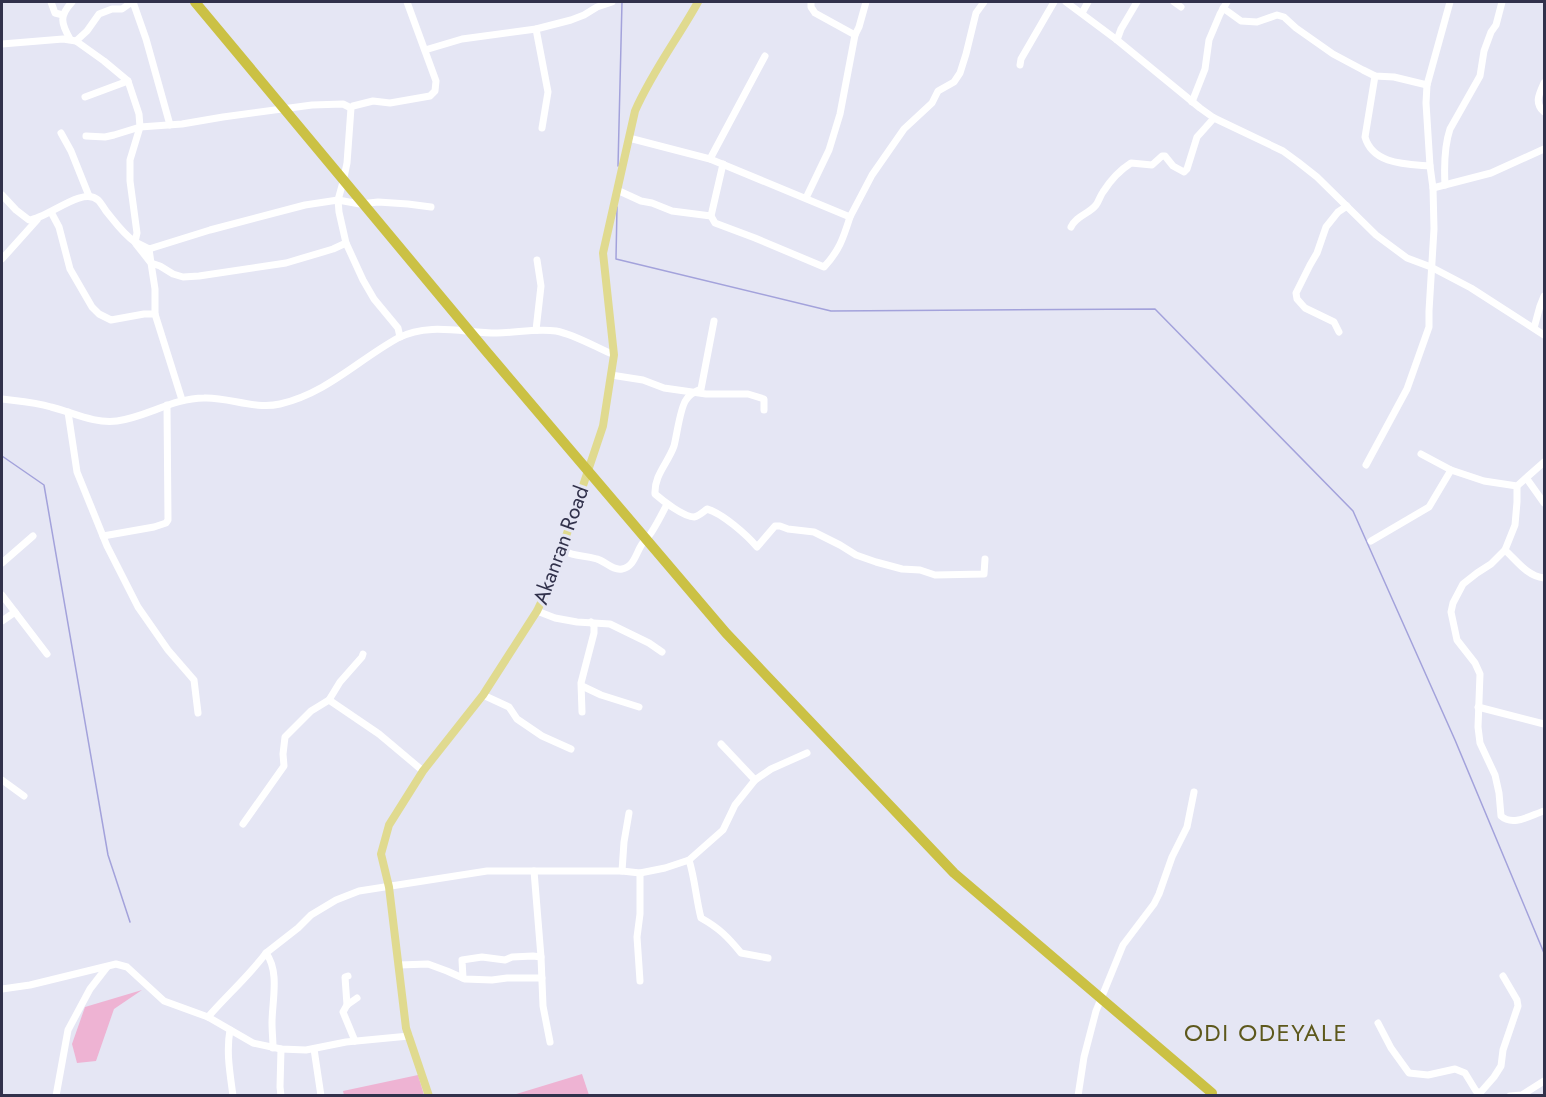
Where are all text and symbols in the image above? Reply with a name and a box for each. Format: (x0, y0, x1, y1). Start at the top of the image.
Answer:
street label: Akanran Road (526, 482, 596, 608)
district label: ODI ODEYALE (1184, 1015, 1348, 1050)

